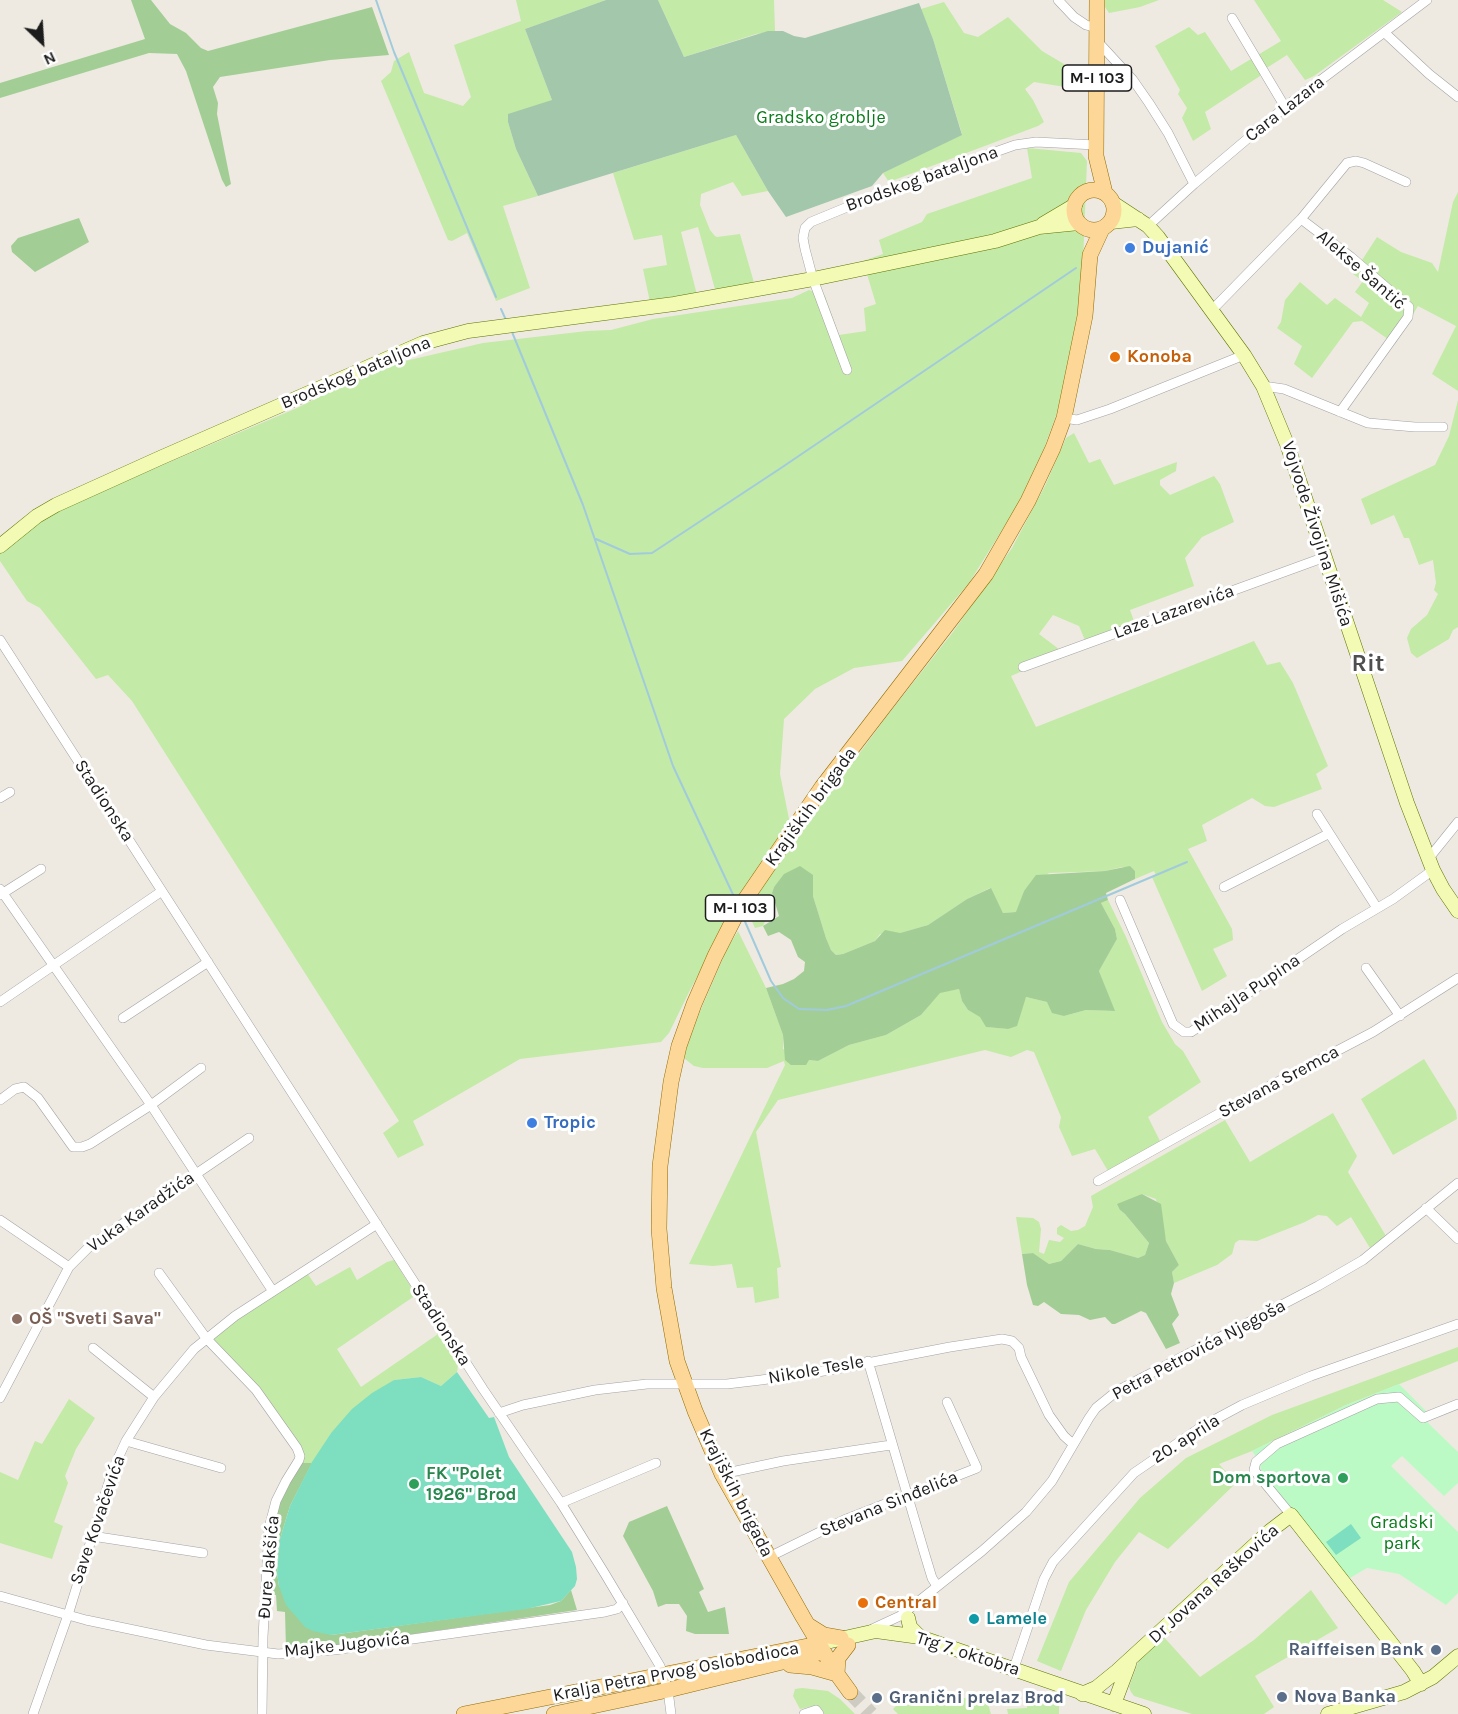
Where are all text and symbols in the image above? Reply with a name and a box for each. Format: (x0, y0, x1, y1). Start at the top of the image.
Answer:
north arrow (12, 12, 72, 72)
text: N (41, 48, 59, 70)
road number: M-I 103 (1062, 65, 1132, 91)
street label: Cara Lazara (1241, 71, 1329, 147)
park label: Gradsko groblje (756, 107, 886, 129)
street label: Brodskog bataljona (843, 141, 1001, 217)
street label: Alekse Šantić (1312, 225, 1410, 315)
place label: Dujanić (1142, 237, 1209, 259)
marker: Dujanić (1123, 241, 1137, 255)
street label: Brodskog bataljona (278, 332, 434, 414)
place label: Konoba (1127, 346, 1192, 368)
marker: Konoba (1108, 350, 1122, 364)
street label: Vojvode Živojina Mišića (1277, 439, 1357, 629)
street label: Laze Lazarevića (1111, 580, 1237, 644)
district label: Rit (1352, 650, 1384, 678)
street label: Krajiških brigada (761, 743, 861, 871)
street label: Stadionska (69, 756, 139, 846)
road number: M-I 103 (706, 895, 774, 921)
street label: Mihajla Pupina (1190, 949, 1304, 1037)
street label: Stevana Sremca (1215, 1041, 1343, 1123)
place label: Tropic (544, 1112, 596, 1134)
marker: Tropic (525, 1116, 539, 1130)
street label: Vuka Karadžića (83, 1167, 199, 1257)
street label: Stadionska (406, 1280, 476, 1370)
street label: Petra Petrovića Njegoša (1109, 1295, 1289, 1405)
place label: OŠ "Sveti Sava" (29, 1308, 161, 1330)
marker: OŠ "Sveti Sava" (10, 1312, 24, 1326)
street label: Nikole Tesle (766, 1351, 866, 1389)
street label: 20. aprila (1148, 1410, 1224, 1468)
street label: Krajiških brigada (694, 1425, 778, 1561)
street label: Save Kovačevića (66, 1453, 130, 1587)
place label: FK "Polet 1926" Brod (426, 1463, 517, 1506)
street label: Stevana Sinđelića (817, 1466, 961, 1542)
place label: Dom sportova (1212, 1467, 1331, 1489)
marker: Dom sportova (1336, 1471, 1350, 1485)
marker: FK "Polet 1926" Brod (407, 1477, 421, 1491)
park label: Gradski park (1370, 1512, 1434, 1555)
street label: Đure Jakšića (254, 1514, 284, 1620)
street label: Dr Jovana Raškovića (1144, 1520, 1284, 1648)
place label: Central (875, 1592, 937, 1614)
marker: Central (856, 1596, 870, 1610)
place label: Lamele (986, 1608, 1047, 1630)
marker: Lamele (967, 1612, 981, 1626)
street label: Trg 7. oktobra (913, 1627, 1023, 1681)
street label: Majke Jugovića (283, 1628, 411, 1662)
street label: Kralja Petra Prvog Oslobodioca (551, 1638, 801, 1706)
place label: Raiffeisen Bank (1288, 1639, 1424, 1661)
marker: Raiffeisen Bank (1429, 1643, 1443, 1657)
place label: Nova Banka (1294, 1686, 1396, 1708)
place label: Granični prelaz Brod (889, 1687, 1064, 1709)
marker: Nova Banka (1275, 1690, 1289, 1704)
marker: Granični prelaz Brod (870, 1691, 884, 1705)

